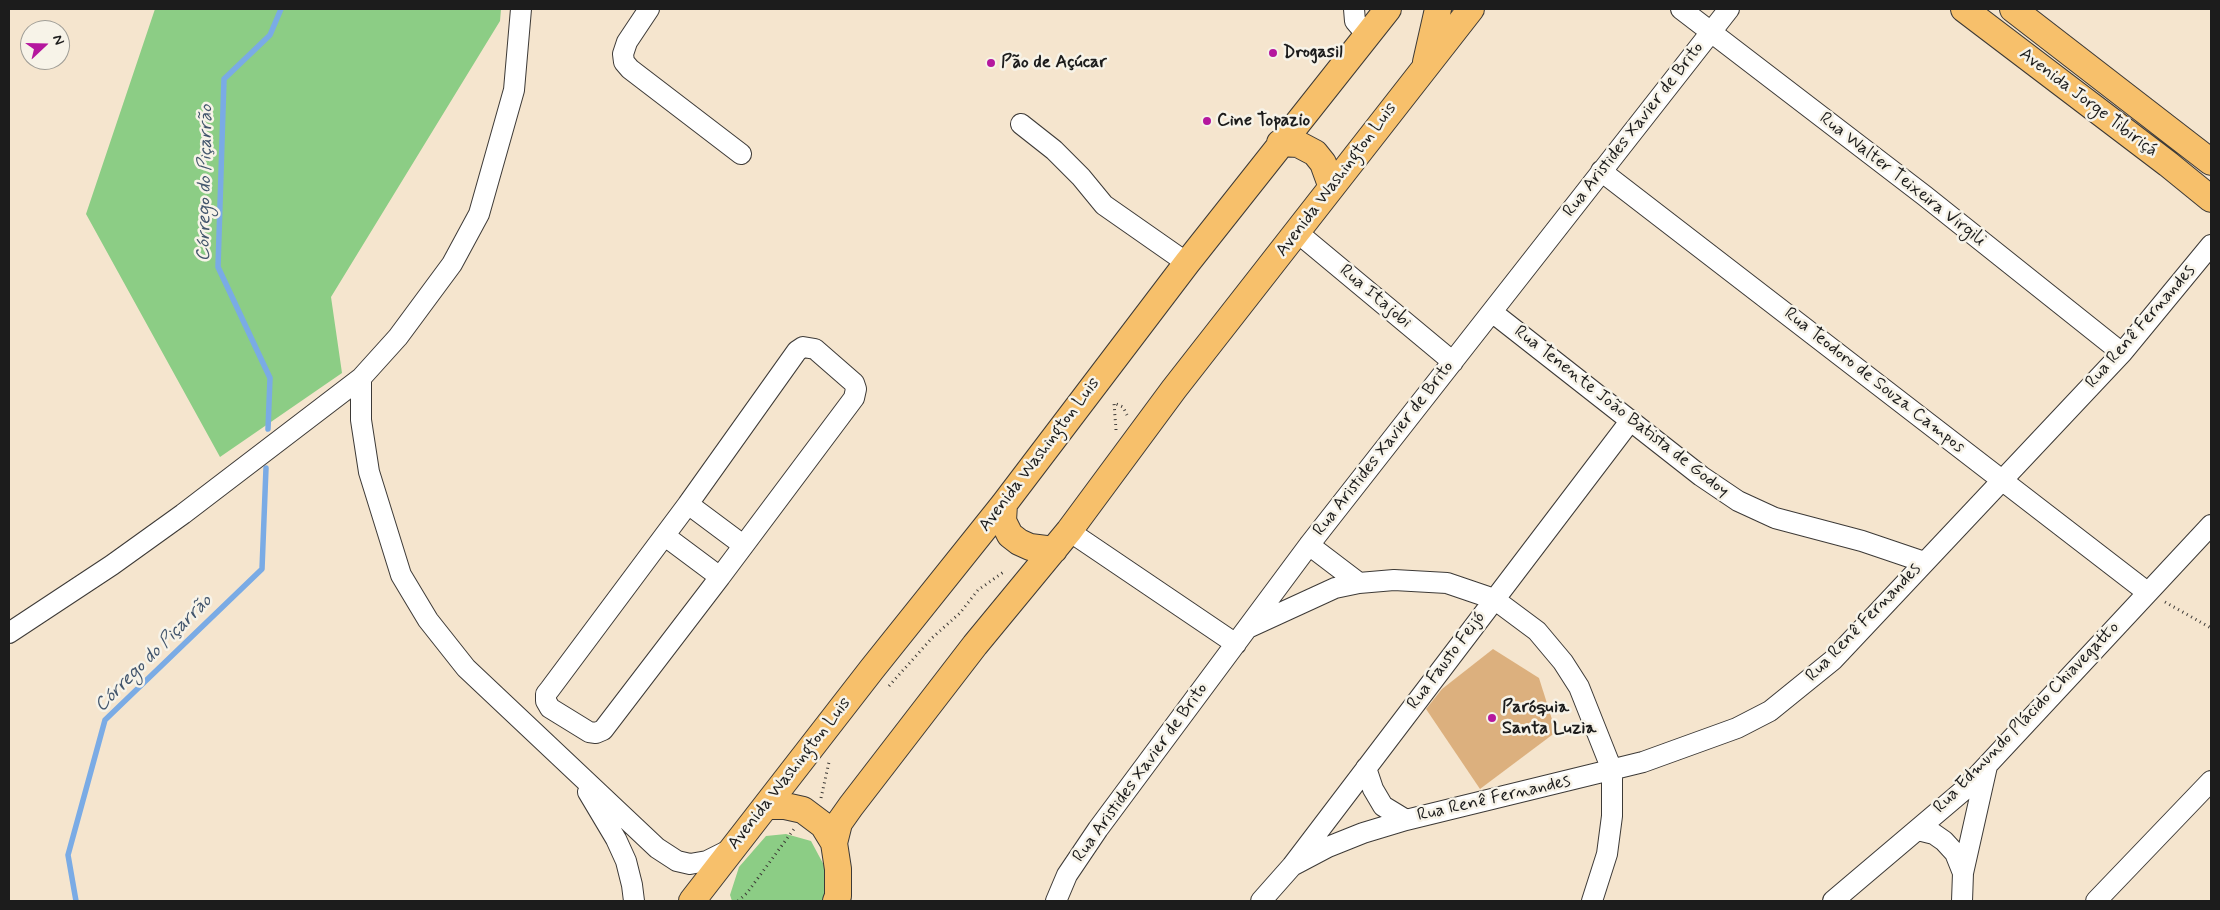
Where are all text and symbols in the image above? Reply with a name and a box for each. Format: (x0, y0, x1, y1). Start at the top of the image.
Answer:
north arrow (20, 20, 70, 70)
text: N (48, 32, 68, 48)
street label: Rua Aristides Xavier de Brito (1559, 38, 1709, 222)
place label: Drogasil (1283, 42, 1343, 64)
street label: Avenida Jorge Tibiriçá (2014, 44, 2162, 162)
marker: Drogasil (1267, 47, 1279, 59)
place label: Pão de Açúcar (1001, 52, 1107, 74)
marker: Pão de Açúcar (985, 57, 997, 69)
street label: Avenida Washington Luis (1272, 99, 1402, 261)
water label: Córrego do Piçarrão (193, 104, 219, 262)
street label: Rua Walter Teixeira Virgili (1814, 108, 1990, 252)
place label: Cine Topazio (1217, 110, 1310, 132)
marker: Cine Topazio (1201, 115, 1213, 127)
street label: Rua Itajobi (1335, 261, 1415, 333)
street label: Rua Renê Fernandes (2081, 261, 2201, 393)
street label: Rua Teodoro de Souza Campos (1779, 304, 1969, 458)
street label: Rua Tenente João Batista de Godoy (1509, 321, 1733, 503)
street label: Rua Aristides Xavier de Brito (1309, 357, 1459, 541)
street label: Avenida Washington Luis (975, 374, 1105, 536)
street label: Rua Renê Fernandes (1802, 559, 1926, 687)
water label: Córrego do Piçarrão (91, 591, 217, 717)
street label: Rua Fausto Feijó (1403, 608, 1491, 714)
street label: Rua Edmundo Plácido Chiavegatto (1929, 618, 2125, 818)
street label: Rua Aristides Xavier de Brito (1069, 679, 1213, 867)
street label: Avenida Washington Luis (724, 693, 856, 855)
place label: Paróquia Santa Luzia (1502, 697, 1596, 740)
marker: Paróquia Santa Luzia (1486, 712, 1498, 724)
street label: Rua Renê Fernandes (1415, 771, 1573, 827)

